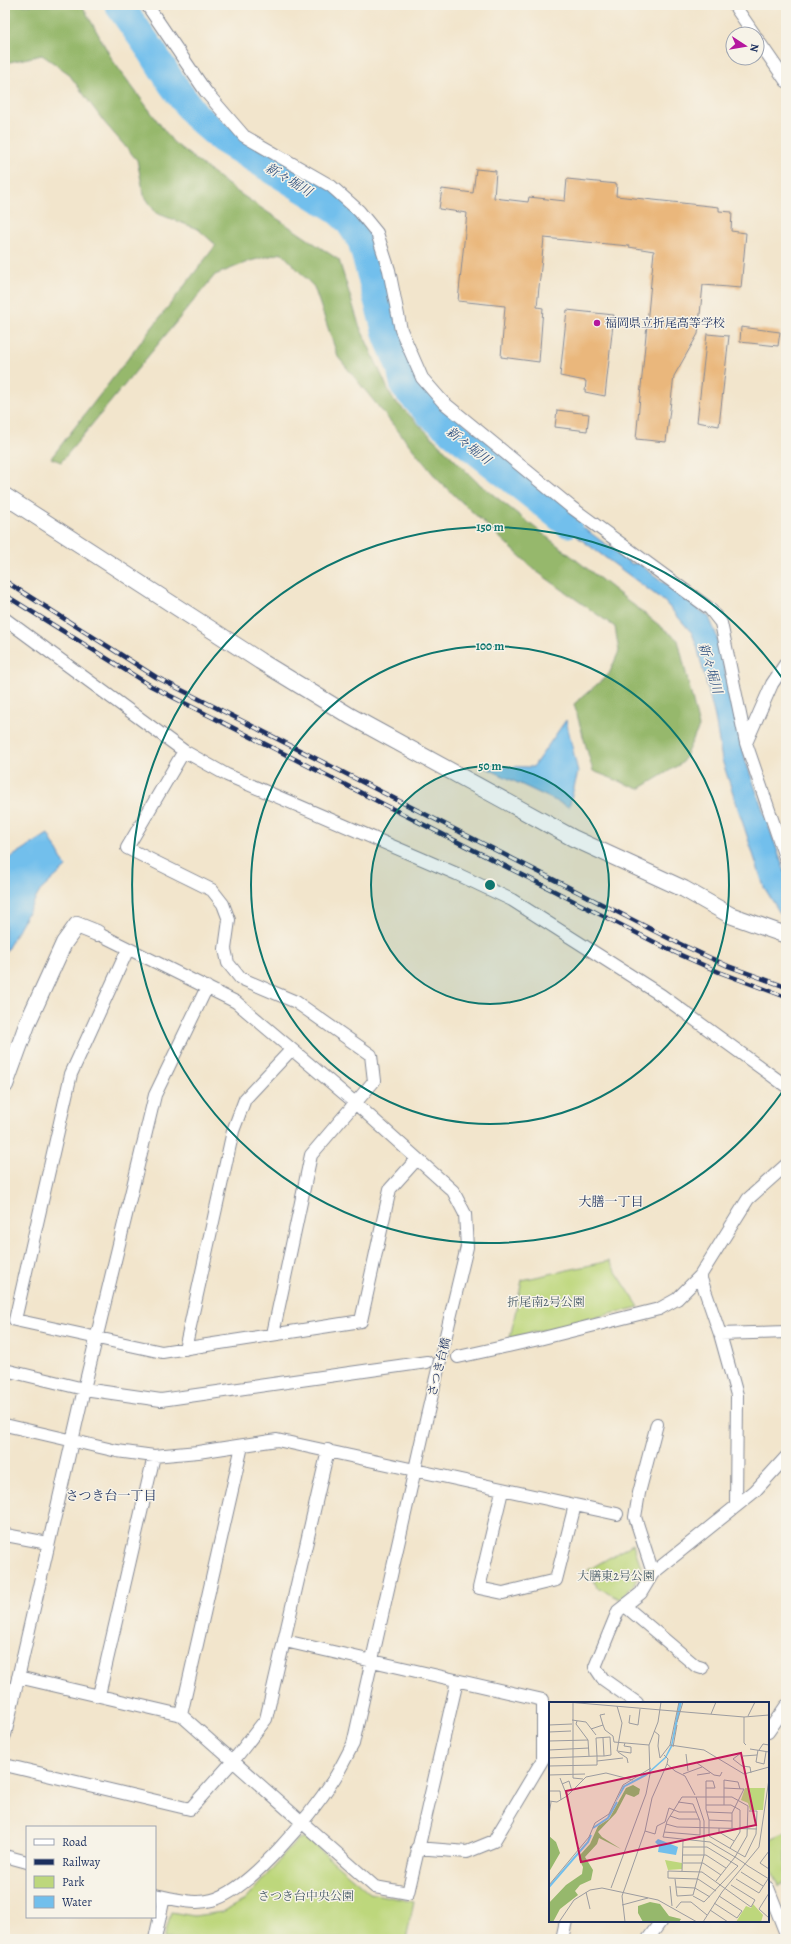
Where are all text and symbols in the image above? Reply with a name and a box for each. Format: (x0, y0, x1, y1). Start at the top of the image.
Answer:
north arrow (725, 26, 765, 66)
text: N (746, 42, 762, 53)
water label: 新々堀川 (262, 159, 317, 201)
place label: 福岡県立折尾高等学校 (605, 315, 725, 331)
marker: 福岡県立折尾高等学校 (592, 318, 602, 328)
water label: 新々堀川 (443, 423, 496, 469)
text: 150 m (476, 519, 504, 535)
text: 100 m (476, 638, 504, 654)
water label: 新々堀川 (695, 641, 727, 697)
text: 50 m (478, 758, 502, 774)
centre of rings (483, 878, 497, 892)
district label: 大膳一丁目 (578, 1193, 644, 1210)
park label: 折尾南2号公園 (507, 1294, 585, 1310)
street label: さつき台橋 (424, 1336, 454, 1398)
district label: さつき台一丁目 (65, 1487, 157, 1504)
park label: 大膳東2号公園 (577, 1568, 655, 1584)
inset map (549, 1702, 769, 1922)
legend (26, 1826, 156, 1918)
text: Road (62, 1834, 88, 1850)
text: Railway (62, 1854, 101, 1870)
text: Park (62, 1874, 85, 1890)
park label: さつき台中央公園 (258, 1888, 354, 1904)
text: Water (61, 1894, 92, 1910)

